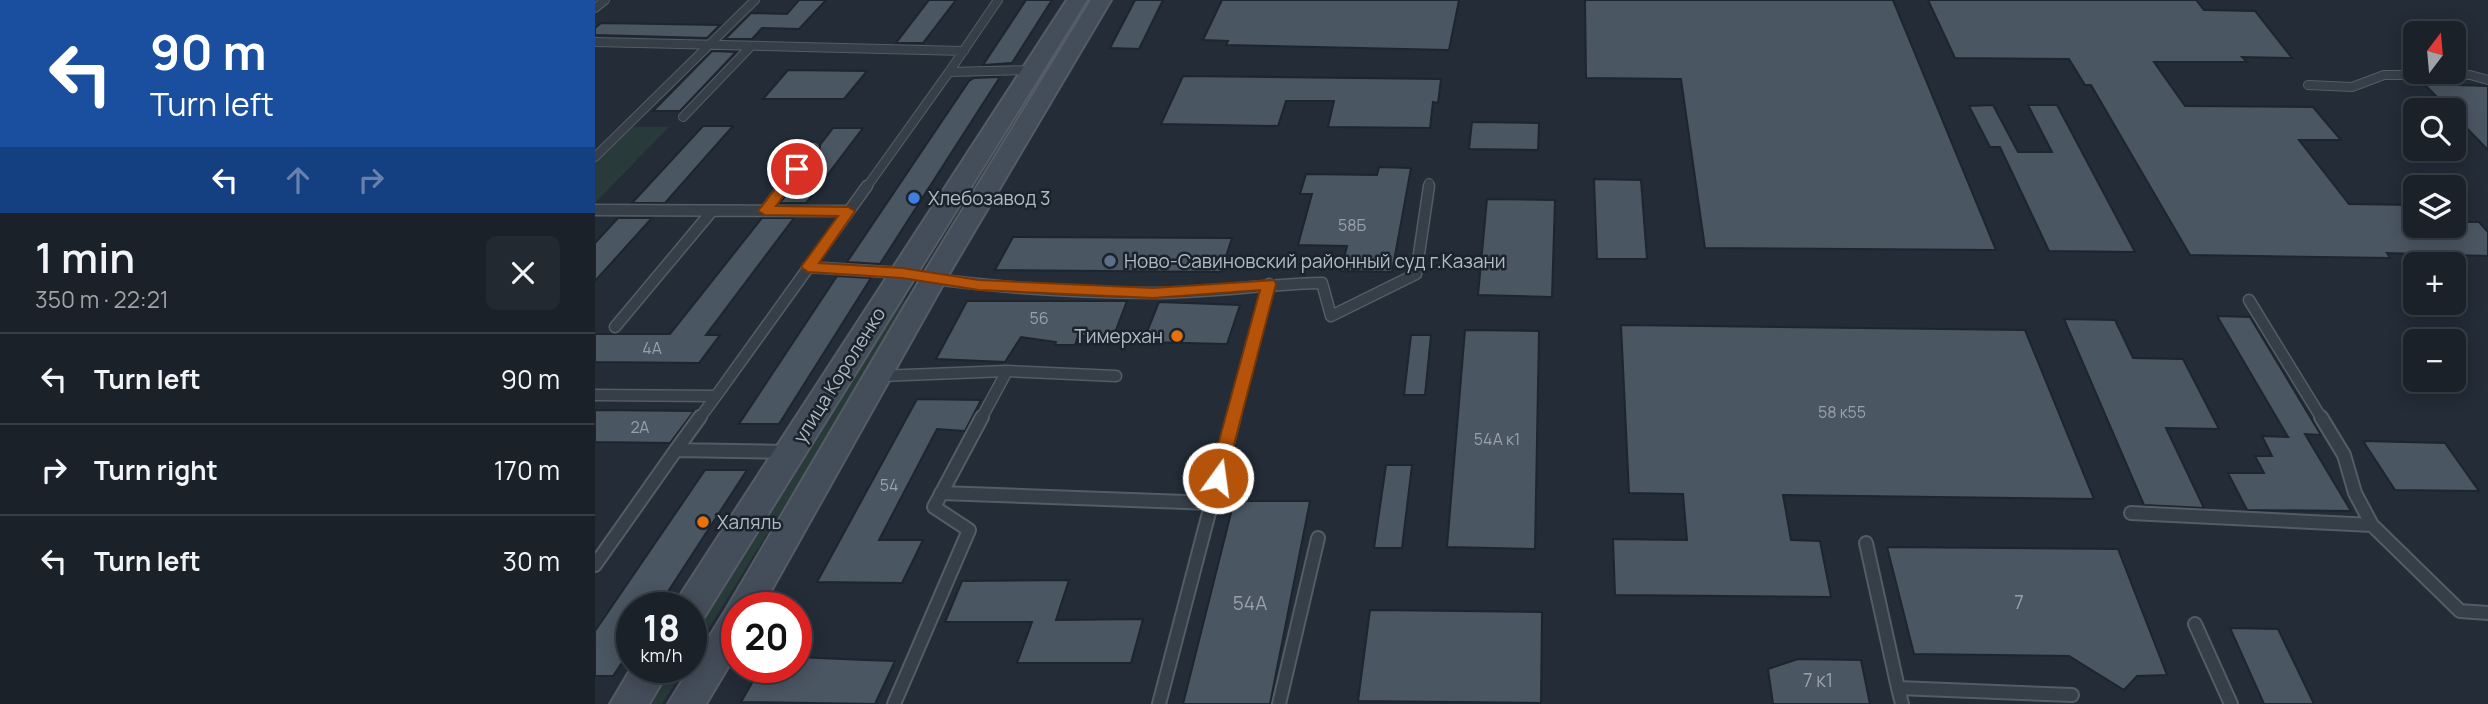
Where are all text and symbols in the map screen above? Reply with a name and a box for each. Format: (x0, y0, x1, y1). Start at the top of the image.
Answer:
text: 90 m (150, 18, 267, 85)
north arrow (2403, 21, 2466, 84)
map controls (2403, 21, 2466, 392)
icon: left (35, 28, 126, 119)
text: Turn left (150, 82, 274, 126)
button: search (2403, 98, 2466, 161)
pin (767, 139, 827, 199)
icon: arrive (778, 150, 816, 188)
icon: left (206, 161, 244, 199)
icon: ahead (279, 161, 317, 199)
icon: right (352, 161, 390, 199)
button: layers (2403, 175, 2466, 238)
place label: Хлебозавод 3 (928, 185, 1051, 211)
marker: Хлебозавод 3 (906, 190, 922, 206)
house number: 58Б (1338, 214, 1366, 236)
text: 1 min (35, 228, 135, 286)
button: close (486, 236, 560, 310)
place label: Ново-Савиновский районный суд г.Казани (1124, 248, 1506, 274)
button: + (2403, 252, 2466, 315)
marker: Ново-Савиновский районный суд г.Казани (1102, 253, 1118, 269)
text: 350 m · 22:21 (35, 283, 169, 315)
street label: улица Короленко (787, 302, 891, 448)
house number: 56 (1029, 307, 1049, 329)
place label: Тимерхан (1074, 323, 1163, 349)
marker: Тимерхан (1169, 328, 1185, 344)
button: − (2403, 329, 2466, 392)
house number: 4А (642, 337, 662, 359)
icon: left (35, 360, 73, 398)
text: Turn left (94, 361, 201, 397)
text: 90 m (501, 361, 560, 397)
house number: 58 к55 (1818, 401, 1866, 423)
house number: 2А (631, 416, 649, 438)
house number: 54А к1 (1474, 428, 1520, 450)
position arrow (1181, 441, 1255, 515)
icon: right (35, 451, 73, 489)
text: Turn right (94, 452, 218, 488)
text: 170 m (494, 452, 560, 488)
house number: 54 (880, 474, 898, 496)
place label: Халяль (717, 509, 782, 535)
marker: Халяль (695, 514, 711, 530)
icon: left (35, 542, 73, 580)
text: Turn left (94, 543, 201, 579)
text: 30 m (503, 543, 560, 579)
house number: 7 (2014, 589, 2024, 615)
house number: 54А (1233, 590, 1267, 616)
speed limit sign: 20 (721, 592, 812, 683)
text: 18 (643, 604, 680, 652)
text: km/h (641, 643, 682, 667)
house number: 7 к1 (1803, 667, 1833, 693)

